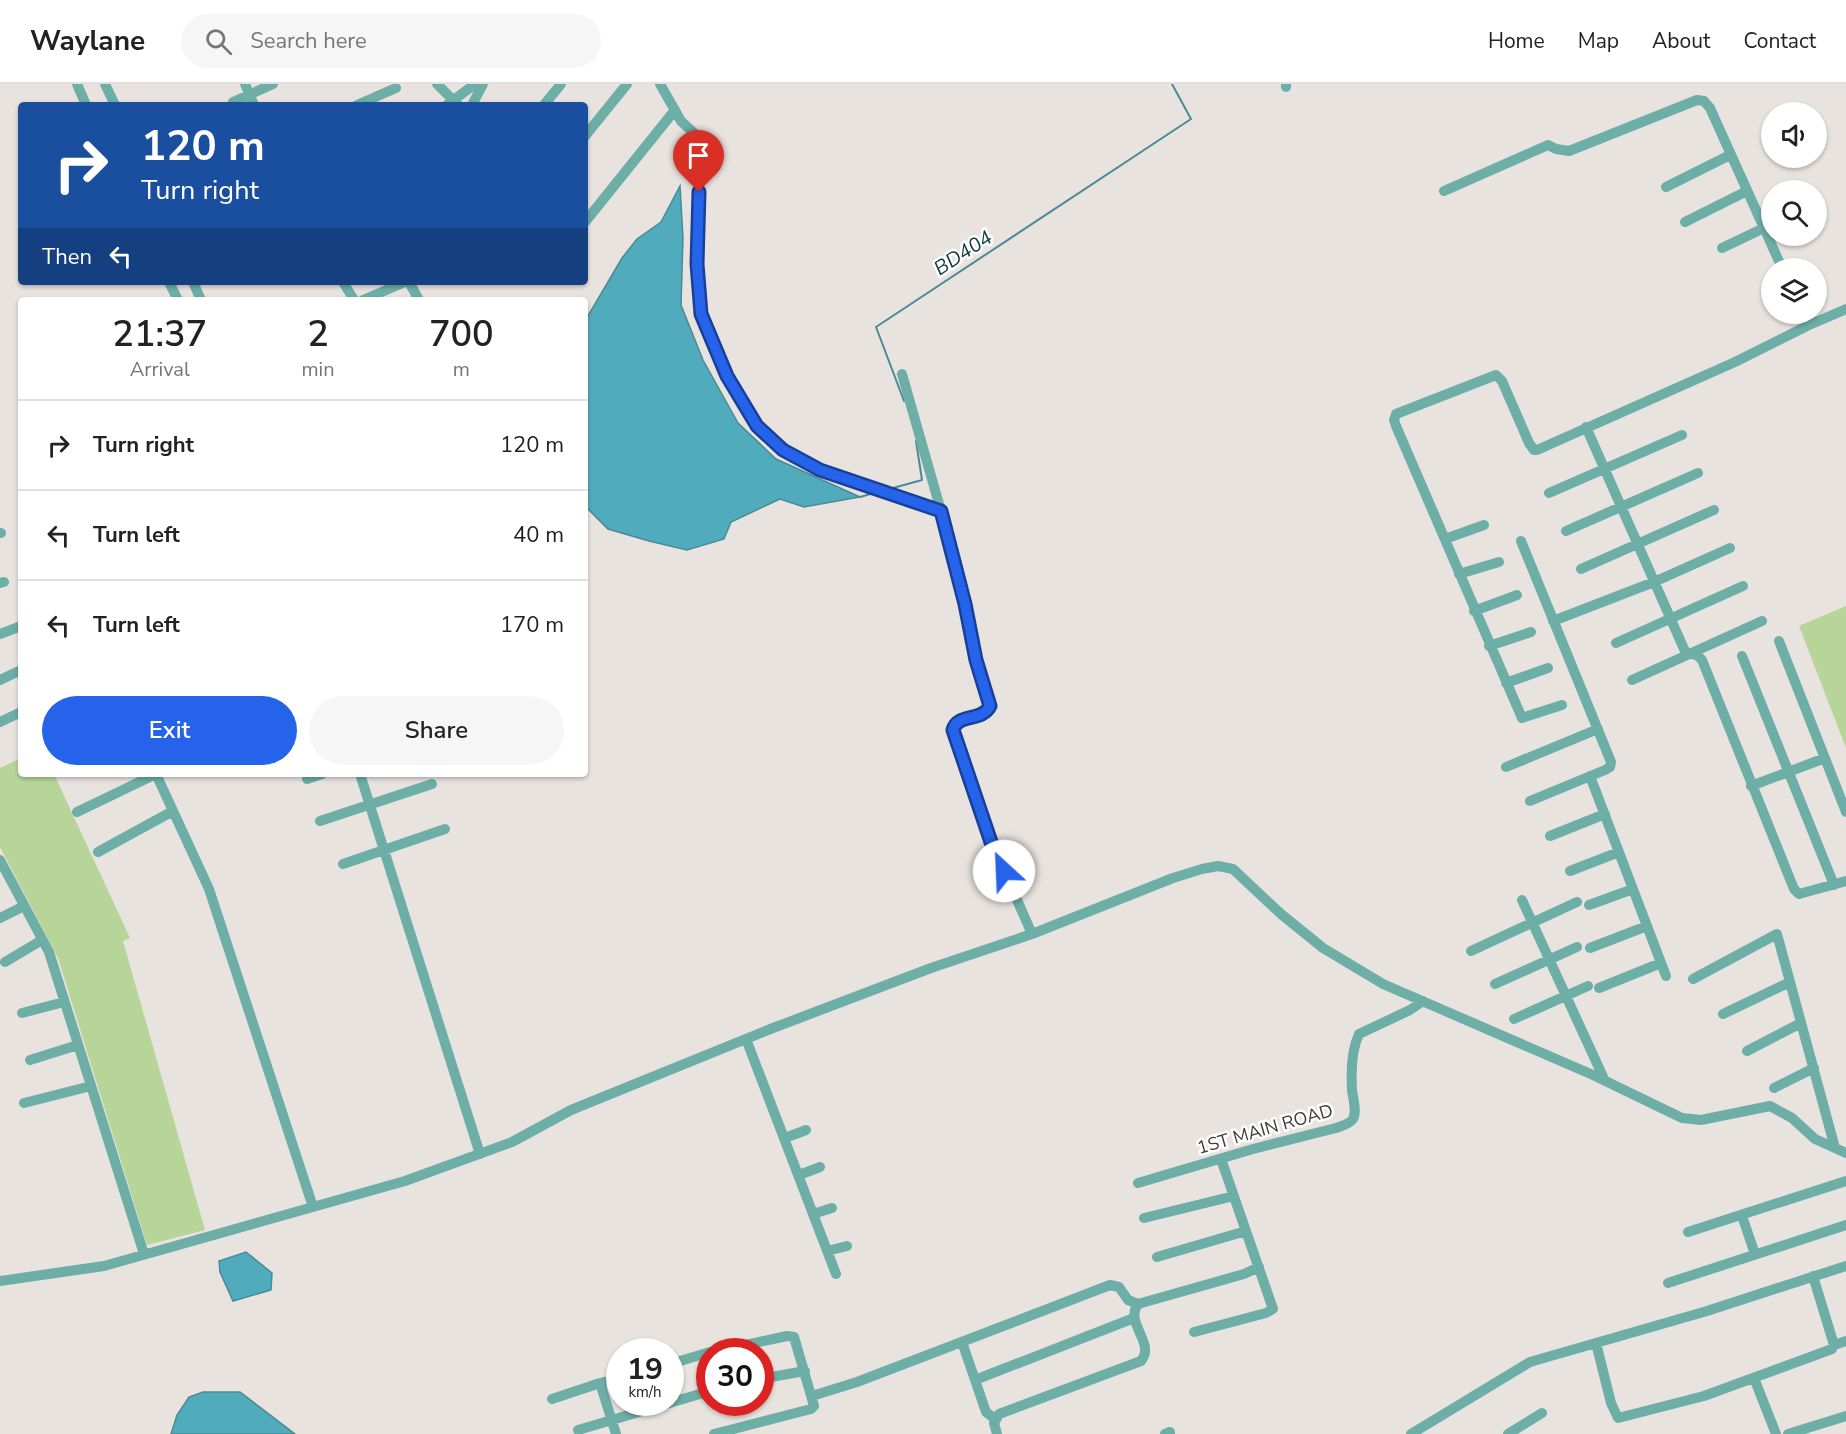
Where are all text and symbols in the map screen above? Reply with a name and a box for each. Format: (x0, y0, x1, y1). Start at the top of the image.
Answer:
search box (181, 14, 601, 68)
text: Waylane (30, 22, 145, 60)
icon: search (202, 25, 235, 58)
text: Search here (250, 26, 367, 56)
text: Home (1488, 27, 1545, 55)
text: Map (1578, 27, 1619, 55)
text: About (1652, 27, 1710, 55)
text: Contact (1743, 27, 1816, 55)
map controls (1761, 102, 1827, 324)
button: sound (1761, 102, 1827, 168)
text: 120 m (141, 118, 265, 175)
icon: right (42, 126, 120, 204)
pin (673, 130, 724, 192)
icon: arrive (682, 139, 715, 172)
text: Turn right (141, 172, 259, 209)
button: search (1761, 180, 1827, 246)
water label: BD404 (929, 224, 997, 282)
icon: left (104, 240, 137, 273)
text: Then (42, 242, 92, 272)
button: layers (1761, 258, 1827, 324)
text: 21:37 (112, 310, 207, 359)
text: 2 (307, 310, 329, 359)
text: 700 (429, 310, 494, 359)
text: Arrival (130, 356, 190, 383)
text: min (302, 356, 335, 383)
text: m (453, 356, 470, 383)
icon: right (42, 429, 75, 462)
text: Turn right (93, 430, 194, 460)
text: 120 m (500, 430, 564, 460)
icon: left (42, 519, 75, 552)
text: Turn left (93, 520, 180, 550)
text: 40 m (513, 520, 564, 550)
icon: left (42, 609, 75, 642)
text: Turn left (93, 610, 180, 640)
text: 170 m (500, 610, 564, 640)
button: Exit (42, 696, 297, 765)
button: Share (309, 696, 564, 765)
position arrow (972, 839, 1036, 903)
street label: 1ST MAIN ROAD (1194, 1098, 1336, 1160)
speed limit sign: 30 (696, 1338, 774, 1416)
text: 19 (627, 1349, 663, 1390)
text: km/h (628, 1382, 662, 1402)

